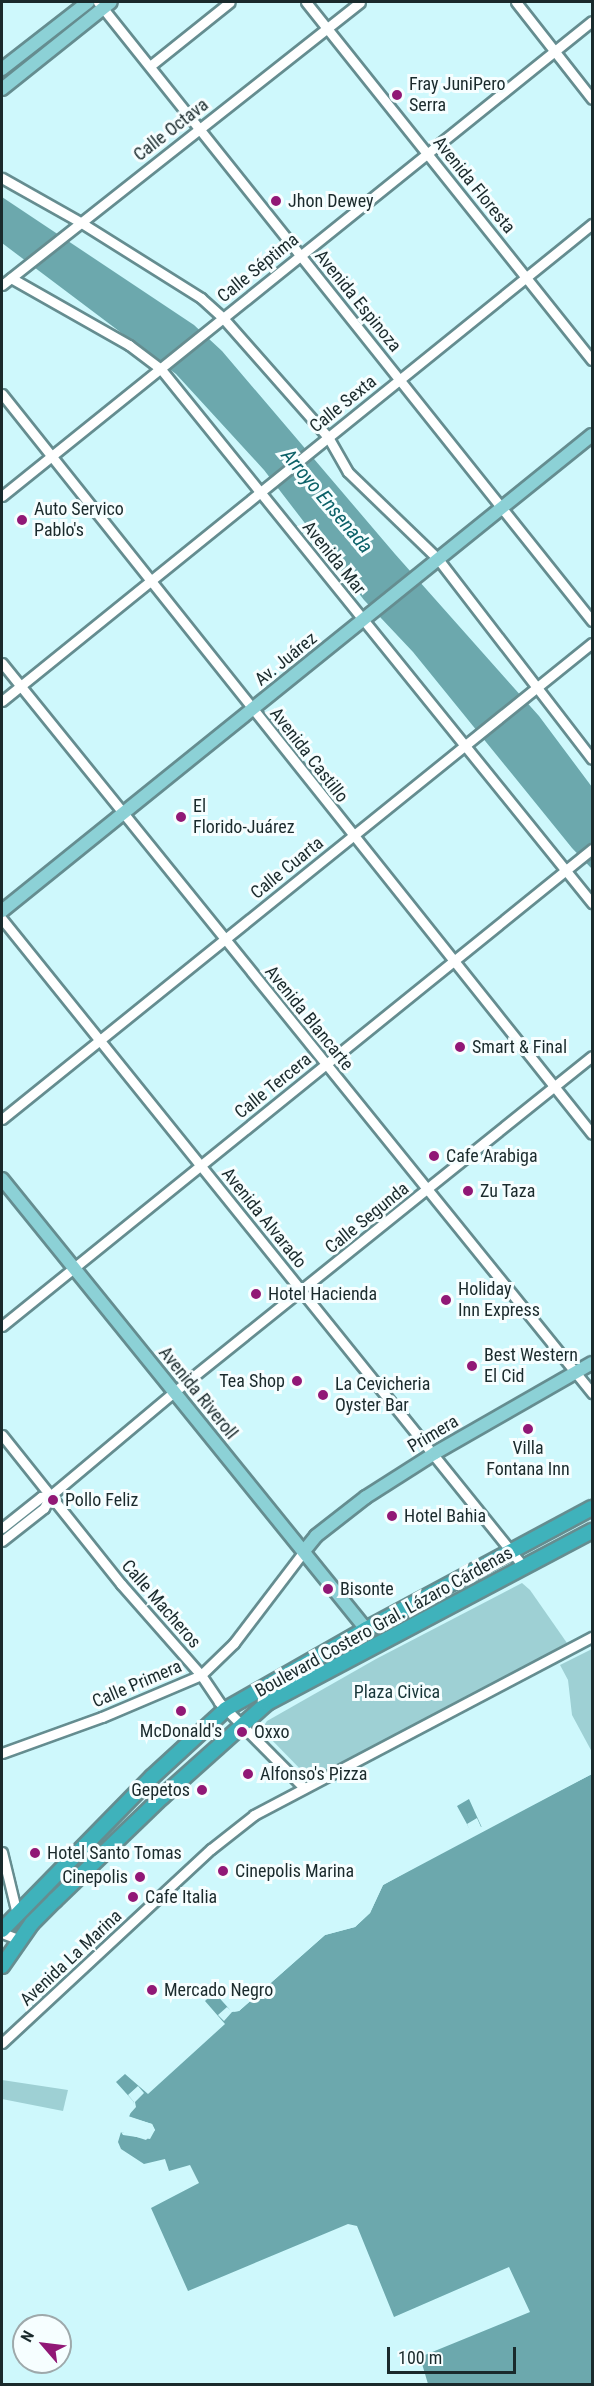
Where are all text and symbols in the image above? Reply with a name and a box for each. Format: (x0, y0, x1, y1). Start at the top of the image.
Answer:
place label: Fray JuniPero Serra (409, 74, 506, 116)
marker: Fray JuniPero Serra (390, 88, 404, 102)
street label: Calle Octava (129, 94, 213, 166)
street label: Avenida Floresta (428, 132, 520, 238)
place label: Jhon Dewey (288, 190, 374, 212)
marker: Jhon Dewey (269, 194, 283, 208)
street label: Calle Séptima (213, 229, 303, 307)
street label: Avenida Espinoza (310, 246, 406, 356)
street label: Calle Sexta (305, 371, 381, 437)
water label: Arroyo Ensenada (276, 444, 378, 558)
place label: Auto Servico Pablo's (34, 499, 124, 542)
marker: Auto Servico Pablo's (15, 513, 29, 527)
street label: Avenida Mar (298, 517, 370, 599)
street label: Av. Juárez (251, 628, 321, 690)
street label: Avenida Castillo (265, 703, 353, 807)
place label: El Florido-Juárez (193, 796, 295, 838)
marker: El Florido-Juárez (174, 810, 188, 824)
street label: Calle Cuarta (246, 832, 328, 904)
street label: Avenida Blancarte (260, 961, 358, 1075)
place label: Smart & Final (472, 1036, 567, 1058)
marker: Smart & Final (453, 1040, 467, 1054)
street label: Calle Tercera (230, 1049, 316, 1123)
place label: Cafe Arabiga (446, 1145, 538, 1167)
marker: Cafe Arabiga (427, 1149, 441, 1163)
street label: Avenida Alvarado (217, 1163, 311, 1273)
street label: Calle Segunda (321, 1178, 413, 1258)
place label: Zu Taza (480, 1180, 536, 1202)
marker: Zu Taza (461, 1184, 475, 1198)
place label: Holiday Inn Express (458, 1279, 540, 1322)
place label: Hotel Hacienda (268, 1283, 377, 1305)
marker: Hotel Hacienda (249, 1287, 263, 1301)
marker: Holiday Inn Express (439, 1293, 453, 1307)
street label: Avenida Riveroll (154, 1342, 242, 1444)
place label: Best Western El Cid (484, 1345, 578, 1388)
marker: Best Western El Cid (465, 1359, 479, 1373)
place label: Tea Shop (219, 1370, 285, 1392)
marker: Tea Shop (290, 1374, 304, 1388)
place label: La Cevicheria Oyster Bar (335, 1374, 430, 1416)
marker: La Cevicheria Oyster Bar (316, 1388, 330, 1402)
street label: Primera (404, 1410, 462, 1458)
marker: Villa Fontana Inn (521, 1422, 535, 1436)
place label: Villa Fontana Inn (486, 1438, 570, 1480)
place label: Pollo Feliz (65, 1489, 138, 1511)
marker: Pollo Feliz (46, 1493, 60, 1507)
place label: Hotel Bahia (404, 1505, 486, 1527)
marker: Hotel Bahia (385, 1509, 399, 1523)
street label: Boulevard Costero Gral. Lázaro Cárdenas (252, 1542, 516, 1702)
street label: Calle Macheros (117, 1555, 205, 1653)
place label: Bisonte (340, 1578, 394, 1600)
marker: Bisonte (321, 1582, 335, 1596)
street label: Calle Primera (89, 1656, 185, 1712)
park label: Plaza Civica (354, 1681, 440, 1703)
marker: McDonald's (174, 1704, 188, 1718)
place label: McDonald's (140, 1720, 222, 1742)
place label: Oxxo (254, 1721, 289, 1743)
marker: Oxxo (235, 1725, 249, 1739)
place label: Alfonso's Pizza (260, 1763, 367, 1785)
marker: Alfonso's Pizza (241, 1767, 255, 1781)
place label: Gepetos (131, 1779, 190, 1801)
marker: Gepetos (195, 1783, 209, 1797)
place label: Hotel Santo Tomas (47, 1842, 182, 1864)
marker: Hotel Santo Tomas (28, 1846, 42, 1860)
place label: Cinepolis Marina (235, 1860, 354, 1882)
marker: Cinepolis Marina (216, 1864, 230, 1878)
place label: Cinepolis (62, 1866, 128, 1888)
marker: Cinepolis (133, 1870, 147, 1884)
place label: Cafe Italia (145, 1886, 217, 1908)
marker: Cafe Italia (126, 1890, 140, 1904)
street label: Avenida La Marina (16, 1905, 126, 2011)
place label: Mercado Negro (164, 1979, 273, 2001)
marker: Mercado Negro (145, 1983, 159, 1997)
north arrow (12, 2314, 72, 2374)
text: N (17, 2327, 38, 2345)
scale bar (390, 2335, 519, 2373)
text: 100 m (398, 2347, 442, 2368)

